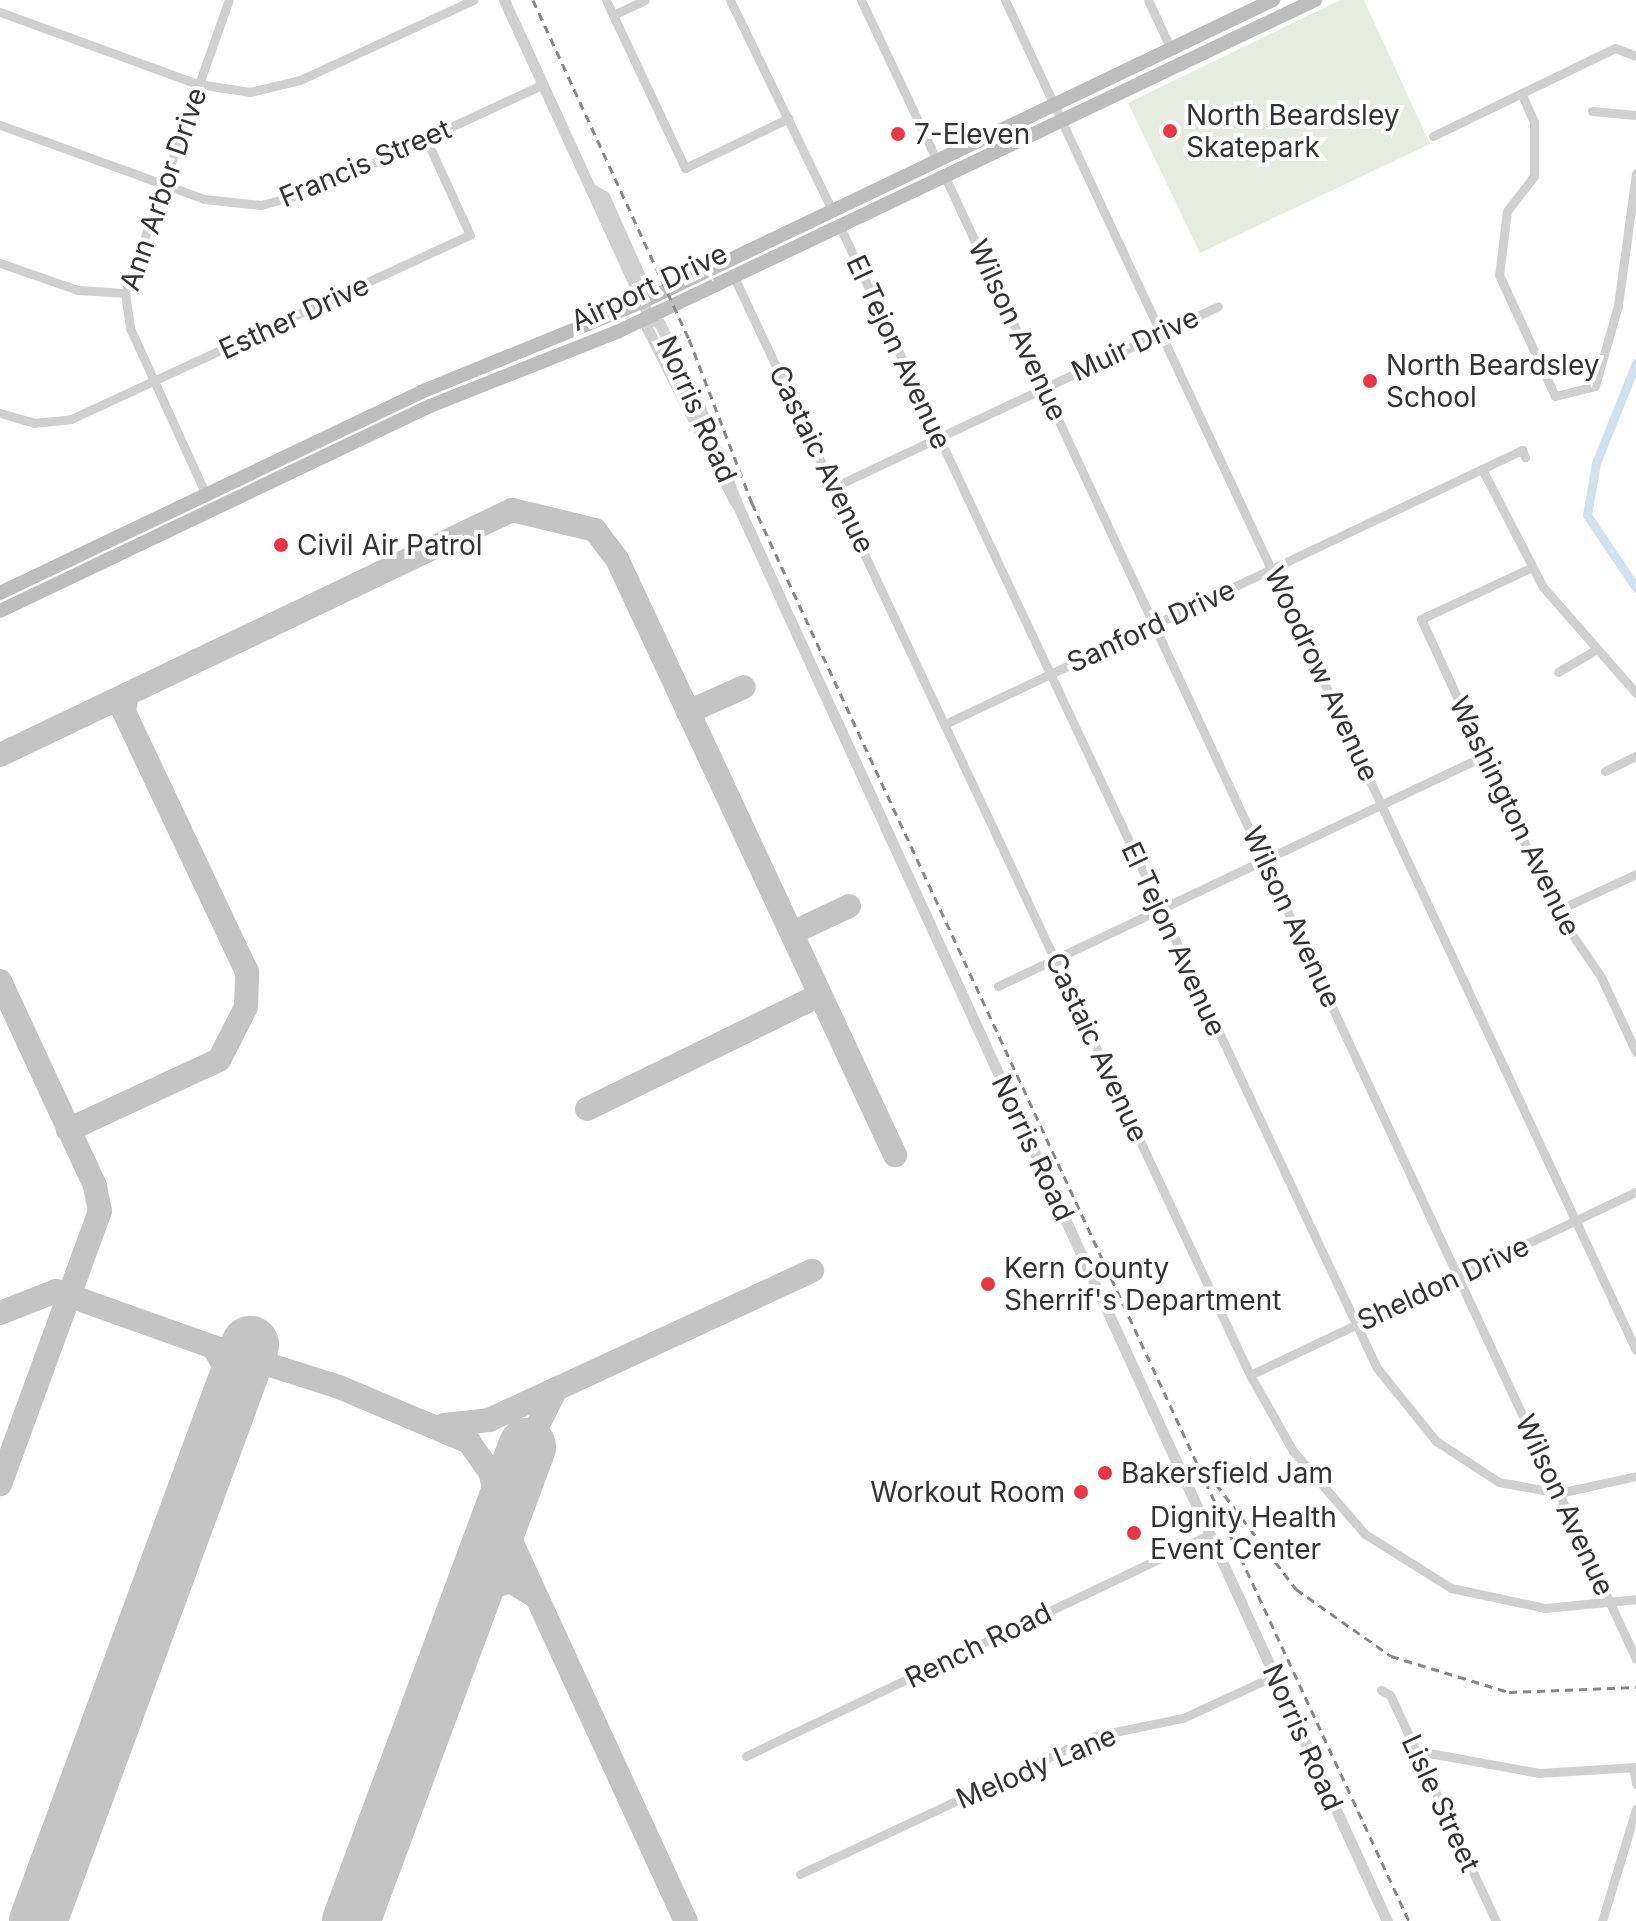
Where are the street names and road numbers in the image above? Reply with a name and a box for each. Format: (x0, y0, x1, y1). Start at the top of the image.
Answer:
street label: Ann Arbor Drive (113, 83, 213, 295)
street label: Francis Street (274, 112, 456, 214)
street label: Wilson Avenue (961, 234, 1075, 426)
street label: Airport Drive (565, 236, 733, 338)
street label: El Tejon Avenue (839, 250, 959, 454)
street label: Esther Drive (214, 268, 374, 366)
street label: Muir Drive (1066, 300, 1204, 388)
street label: Norris Road (650, 331, 744, 487)
street label: Castaic Avenue (762, 360, 882, 558)
street label: Woodrow Avenue (1258, 562, 1386, 786)
street label: Sanford Drive (1062, 572, 1240, 680)
street label: Washington Avenue (1442, 691, 1588, 941)
street label: Wilson Avenue (1235, 821, 1349, 1013)
street label: El Tejon Avenue (1114, 837, 1234, 1041)
street label: Castaic Avenue (1038, 947, 1156, 1147)
street label: Norris Road (985, 1070, 1081, 1226)
street label: Sheldon Drive (1352, 1229, 1534, 1337)
street label: Wilson Avenue (1508, 1409, 1622, 1601)
street label: Rench Road (899, 1595, 1057, 1695)
street label: Norris Road (1256, 1659, 1350, 1815)
street label: Melody Lane (951, 1718, 1121, 1816)
street label: Lisle Street (1395, 1729, 1487, 1877)

